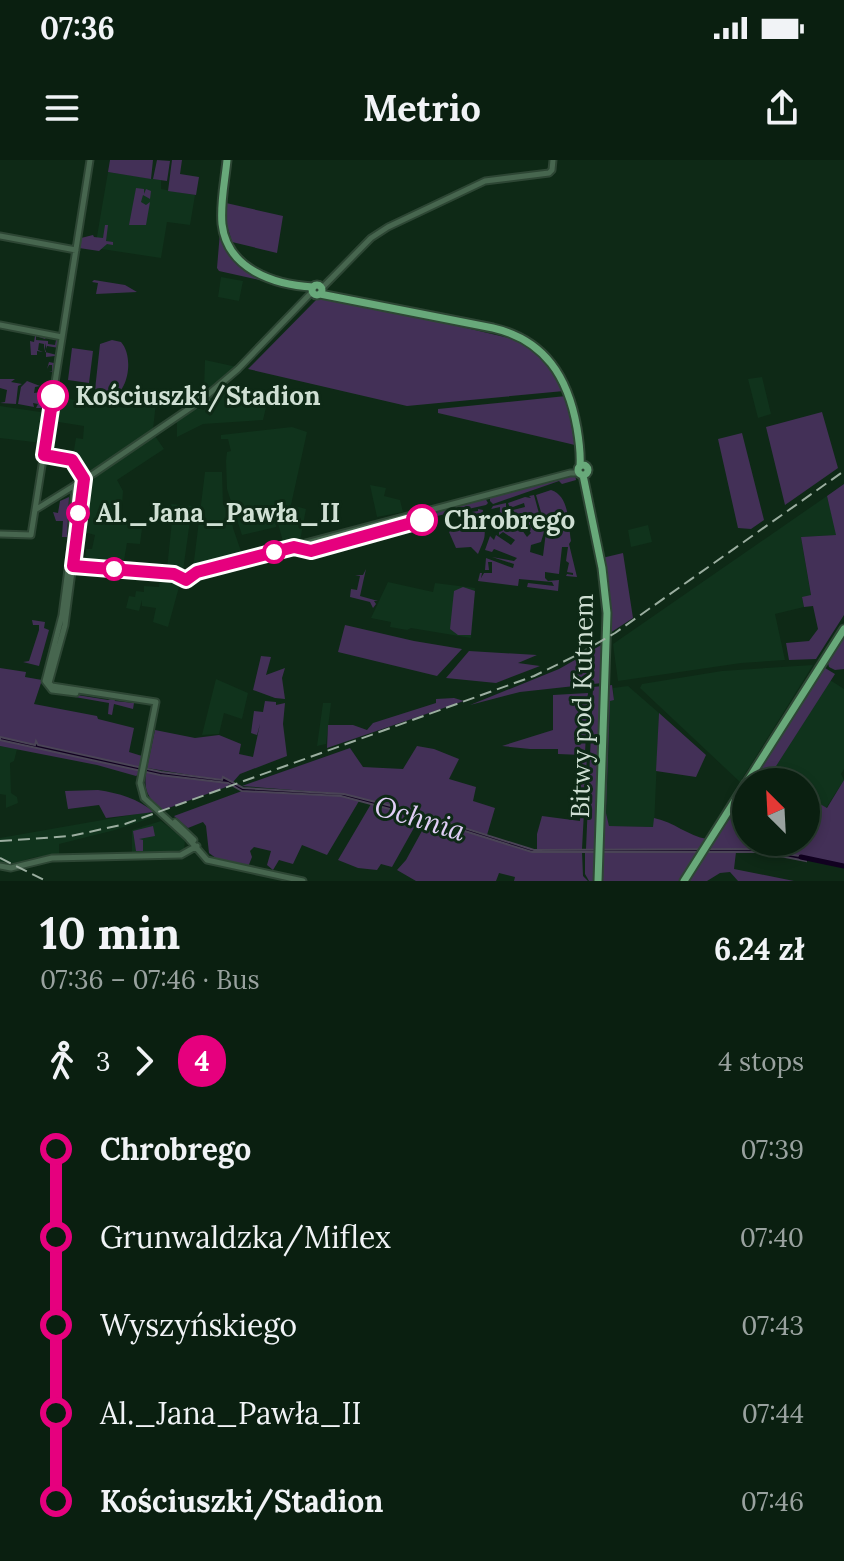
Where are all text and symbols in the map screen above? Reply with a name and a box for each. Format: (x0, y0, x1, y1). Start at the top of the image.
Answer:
text: 07:36 (40, 9, 115, 47)
text: Metrio (363, 85, 481, 131)
icon: menu (40, 86, 84, 130)
icon: share (760, 86, 804, 130)
place label: Kościuszki/Stadion (75, 379, 321, 413)
marker: Kościuszki/Stadion (38, 381, 68, 411)
place label: Al._Jana_Pawła_II (96, 496, 340, 529)
marker: Al._Jana_Pawła_II (67, 502, 89, 524)
place label: Chrobrego (444, 503, 575, 536)
marker: Chrobrego (407, 505, 437, 535)
unlabelled marker (263, 541, 285, 563)
unlabelled marker (103, 558, 125, 580)
street label: Bitwy pod Kutnem (563, 593, 600, 819)
north arrow (732, 768, 820, 856)
map controls (732, 768, 820, 856)
water label: Ochnia (370, 787, 470, 849)
text: 10 min (40, 905, 180, 961)
text: 6.24 zł (714, 930, 804, 968)
text: 07:36 – 07:46 · Bus (40, 963, 260, 996)
icon: walk (40, 1039, 84, 1083)
icon: forward (122, 1039, 166, 1083)
text: 4 (194, 1043, 210, 1079)
text: 3 (96, 1045, 110, 1078)
text: 4 stops (718, 1045, 804, 1078)
text: Chrobrego (100, 1130, 251, 1168)
text: 07:39 (740, 1133, 804, 1166)
text: Grunwaldzka/Miflex (100, 1218, 391, 1256)
text: 07:40 (740, 1221, 804, 1254)
text: Wyszyńskiego (100, 1306, 297, 1344)
text: 07:43 (741, 1309, 804, 1342)
text: Al._Jana_Pawła_II (100, 1394, 362, 1432)
text: 07:44 (742, 1397, 804, 1430)
text: Kościuszki/Stadion (100, 1482, 383, 1520)
text: 07:46 (741, 1485, 804, 1518)

